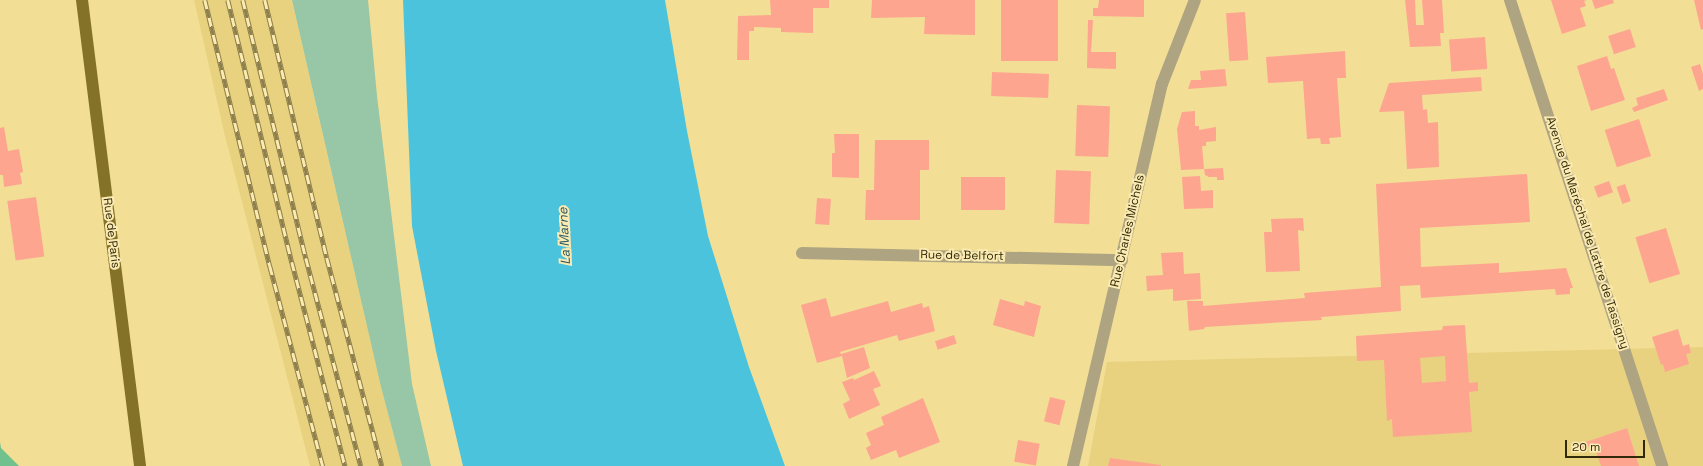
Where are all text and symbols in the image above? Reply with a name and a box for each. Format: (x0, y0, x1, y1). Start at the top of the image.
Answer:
street label: Avenue du Maréchal de Lattre de Tassigny (1543, 115, 1631, 351)
street label: Rue Charles Michels (1108, 173, 1148, 289)
street label: Rue de Paris (100, 197, 122, 269)
water label: La Marne (556, 207, 574, 265)
street label: Rue de Belfort (920, 248, 1004, 264)
scale bar (1567, 432, 1647, 458)
text: 20 m (1572, 439, 1600, 455)

